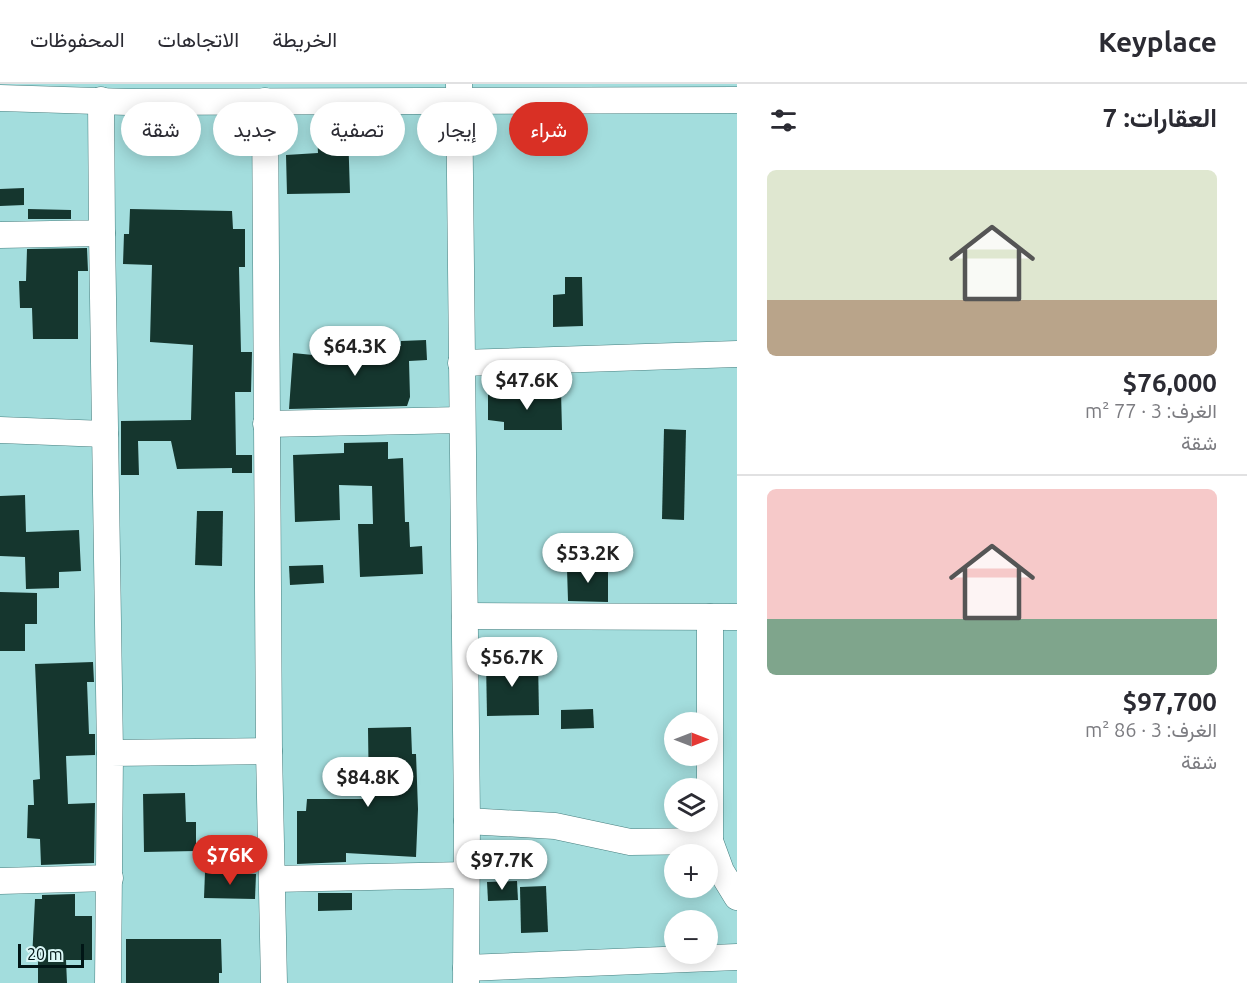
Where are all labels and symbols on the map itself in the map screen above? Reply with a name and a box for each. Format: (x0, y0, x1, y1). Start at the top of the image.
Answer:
pin: $64.3K (306, 326, 404, 377)
pin: $47.6K (478, 360, 576, 411)
pin: $53.2K (539, 533, 637, 584)
pin: $56.7K (463, 637, 561, 688)
north arrow (664, 712, 718, 766)
pin: $84.8K (319, 757, 417, 808)
pin: $76K (194, 835, 266, 886)
pin: $97.7K (453, 840, 551, 891)
scale bar (18, 941, 84, 968)

